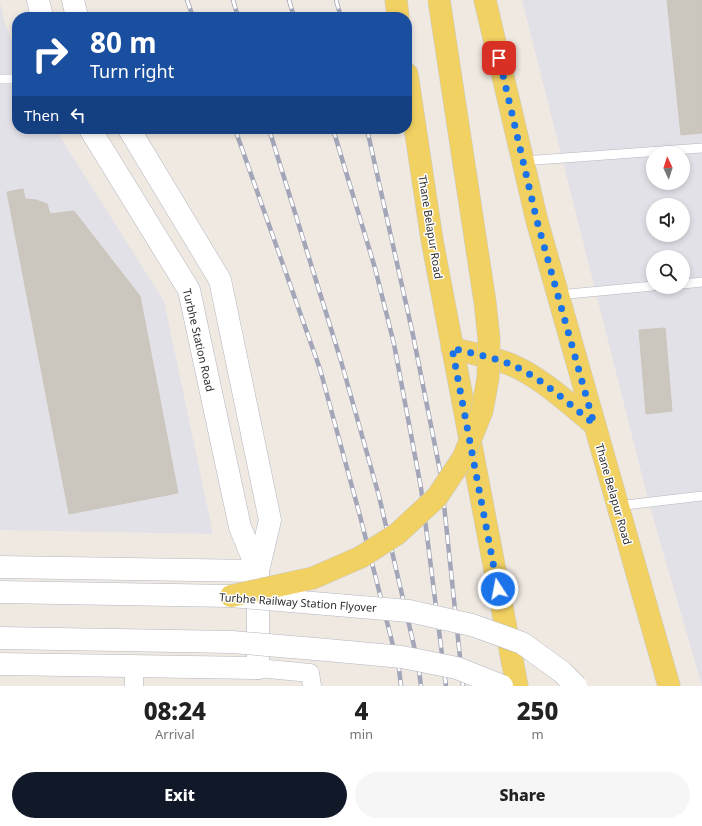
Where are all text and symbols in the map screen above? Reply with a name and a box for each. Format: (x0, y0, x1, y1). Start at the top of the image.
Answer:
text: 80 m (90, 23, 157, 61)
icon: right (24, 28, 76, 80)
pin (482, 41, 516, 75)
icon: arrive (488, 47, 510, 69)
text: Turn right (90, 59, 174, 83)
icon: left (67, 104, 89, 126)
text: Then (24, 105, 59, 125)
north arrow (646, 146, 690, 190)
map controls (646, 146, 690, 294)
street label: Thane Belapur Road (415, 174, 447, 280)
button: sound (646, 198, 690, 242)
button: search (646, 250, 690, 294)
street label: Turbhe Station Road (180, 287, 218, 393)
street label: Thane Belapur Road (592, 442, 636, 546)
position arrow (477, 568, 519, 610)
street label: Turbhe Railway Station Flyover (219, 589, 378, 615)
text: 08:24 (144, 694, 206, 727)
text: 4 (354, 694, 368, 727)
text: 250 (517, 694, 558, 727)
text: Arrival (155, 725, 195, 743)
text: min (350, 725, 373, 743)
text: m (531, 725, 544, 743)
button: Exit (12, 772, 347, 818)
button: Share (355, 772, 690, 818)

